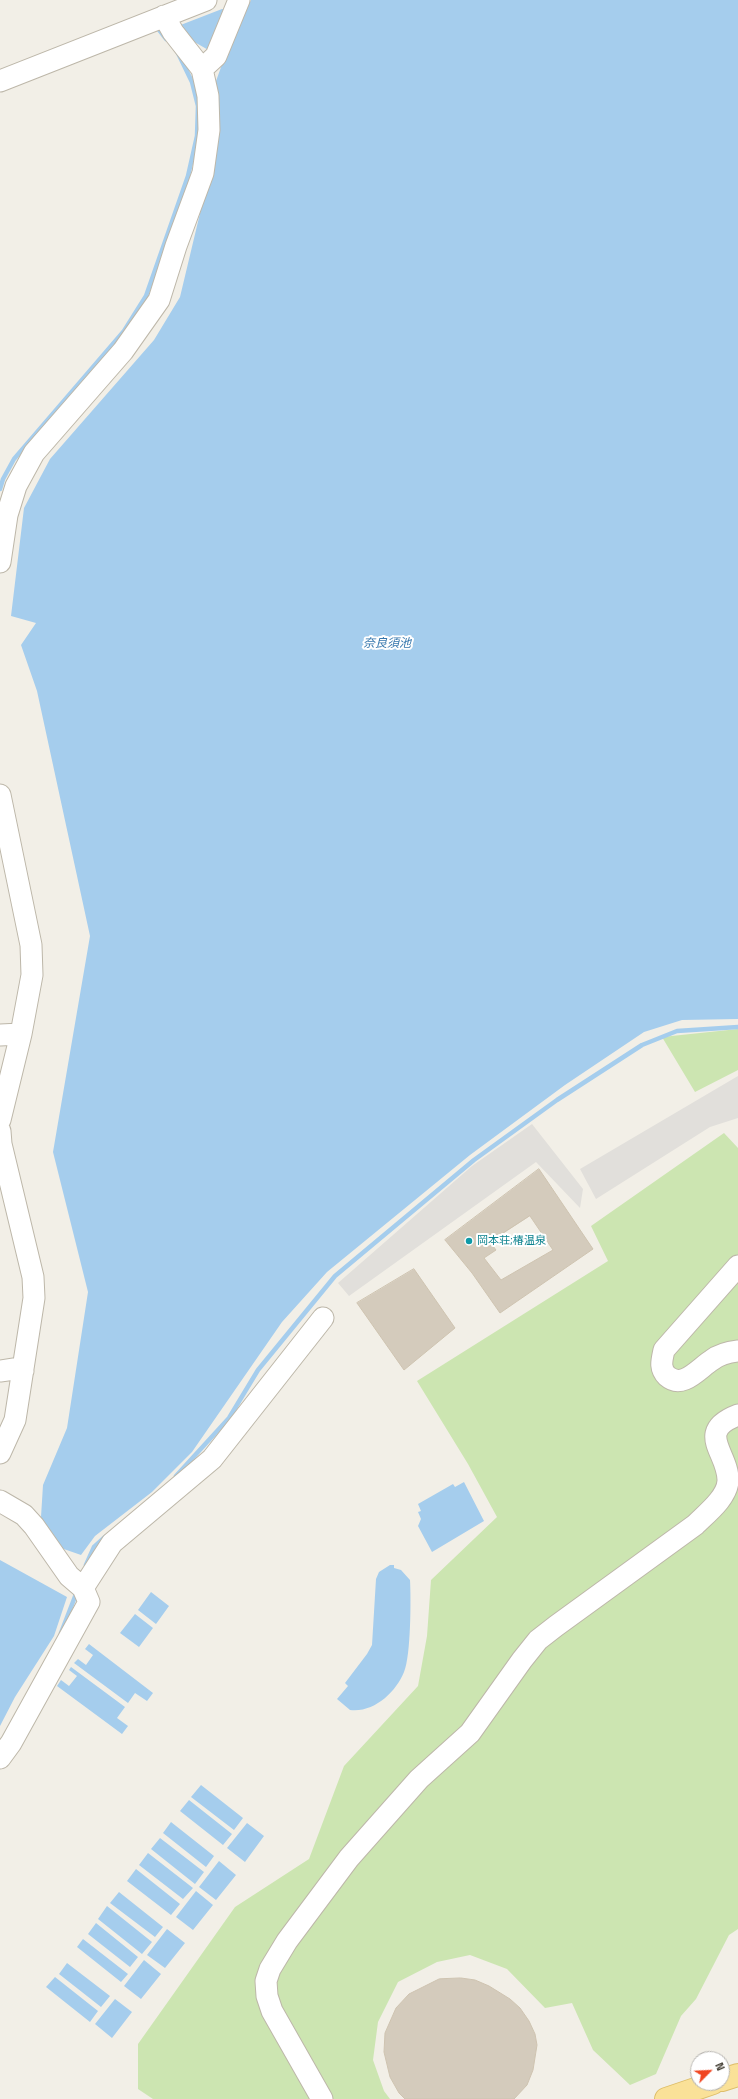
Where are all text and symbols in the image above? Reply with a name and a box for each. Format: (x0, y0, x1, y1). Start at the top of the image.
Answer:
water label: 奈良須池 (363, 637, 411, 651)
place label: 岡本荘;椿温泉 (477, 1234, 546, 1248)
marker: 岡本荘;椿温泉 (464, 1236, 474, 1246)
north arrow (690, 2051, 730, 2091)
text: N (711, 2060, 729, 2073)

